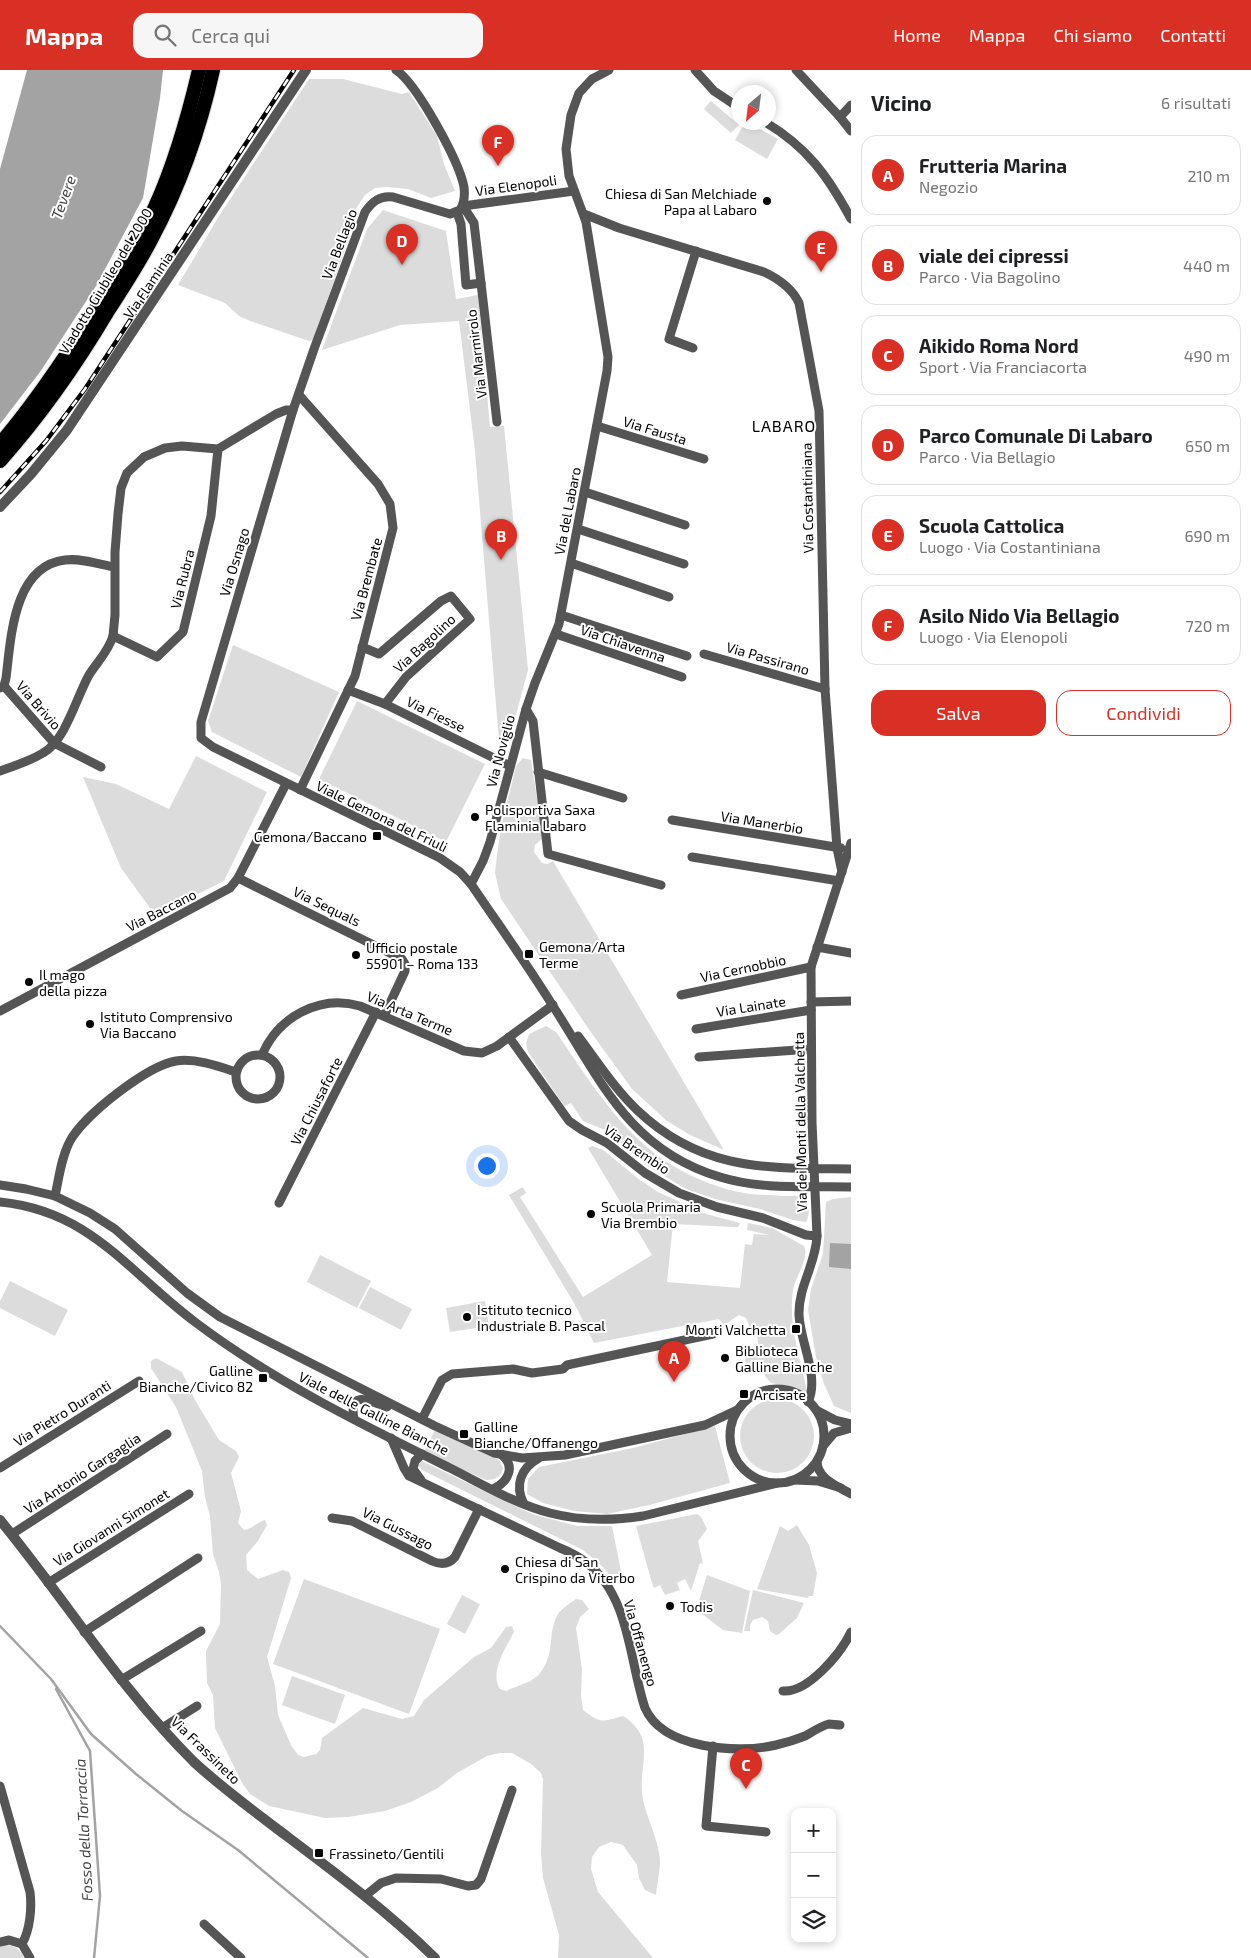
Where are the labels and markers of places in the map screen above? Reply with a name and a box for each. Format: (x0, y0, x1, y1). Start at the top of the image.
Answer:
pin: F (482, 125, 514, 166)
place label: Chiesa di San Melchiade Papa al Labaro (605, 185, 757, 218)
marker: Chiesa di San Melchiade Papa al Labaro (761, 195, 773, 207)
pin: D (386, 224, 418, 265)
pin: E (805, 231, 837, 272)
pin: B (485, 519, 517, 560)
place label: Polisportiva Saxa Flaminia Labaro (485, 801, 595, 834)
marker: Polisportiva Saxa Flaminia Labaro (469, 811, 481, 823)
place label: Gemona/Baccano (254, 828, 367, 845)
marker: Gemona/Baccano (371, 830, 383, 842)
place label: Gemona/Arta Terme (539, 938, 625, 971)
place label: Ufficio postale 55901 – Roma 133 (366, 939, 478, 972)
marker: Gemona/Arta Terme (523, 948, 535, 960)
marker: Ufficio postale 55901 – Roma 133 (350, 949, 362, 961)
place label: Il mago della pizza (39, 966, 107, 999)
marker: Il mago della pizza (23, 976, 35, 988)
place label: Istituto Comprensivo Via Baccano (100, 1008, 233, 1041)
marker: Istituto Comprensivo Via Baccano (84, 1018, 96, 1030)
place label: Scuola Primaria Via Brembio (601, 1198, 701, 1231)
marker: Scuola Primaria Via Brembio (585, 1208, 597, 1220)
place label: Istituto tecnico Industriale B. Pascal (477, 1301, 606, 1334)
marker: Istituto tecnico Industriale B. Pascal (461, 1311, 473, 1323)
place label: Monti Valchetta (685, 1321, 786, 1338)
marker: Monti Valchetta (790, 1323, 802, 1335)
pin: A (658, 1341, 690, 1382)
place label: Biblioteca Galline Bianche (735, 1342, 833, 1375)
marker: Biblioteca Galline Bianche (719, 1352, 731, 1364)
place label: Galline Bianche/Civico 82 (139, 1362, 253, 1395)
marker: Galline Bianche/Civico 82 (257, 1372, 269, 1384)
place label: Arcisate (754, 1386, 806, 1403)
marker: Arcisate (738, 1388, 750, 1400)
place label: Galline Bianche/Offanengo (474, 1418, 598, 1451)
marker: Galline Bianche/Offanengo (458, 1428, 470, 1440)
place label: Chiesa di San Crispino da Viterbo (515, 1553, 635, 1586)
marker: Chiesa di San Crispino da Viterbo (499, 1563, 511, 1575)
place label: Todis (680, 1598, 713, 1615)
marker: Todis (664, 1600, 676, 1612)
pin: C (730, 1748, 762, 1789)
place label: Frassineto/Gentili (329, 1845, 444, 1862)
marker: Frassineto/Gentili (313, 1847, 325, 1859)

